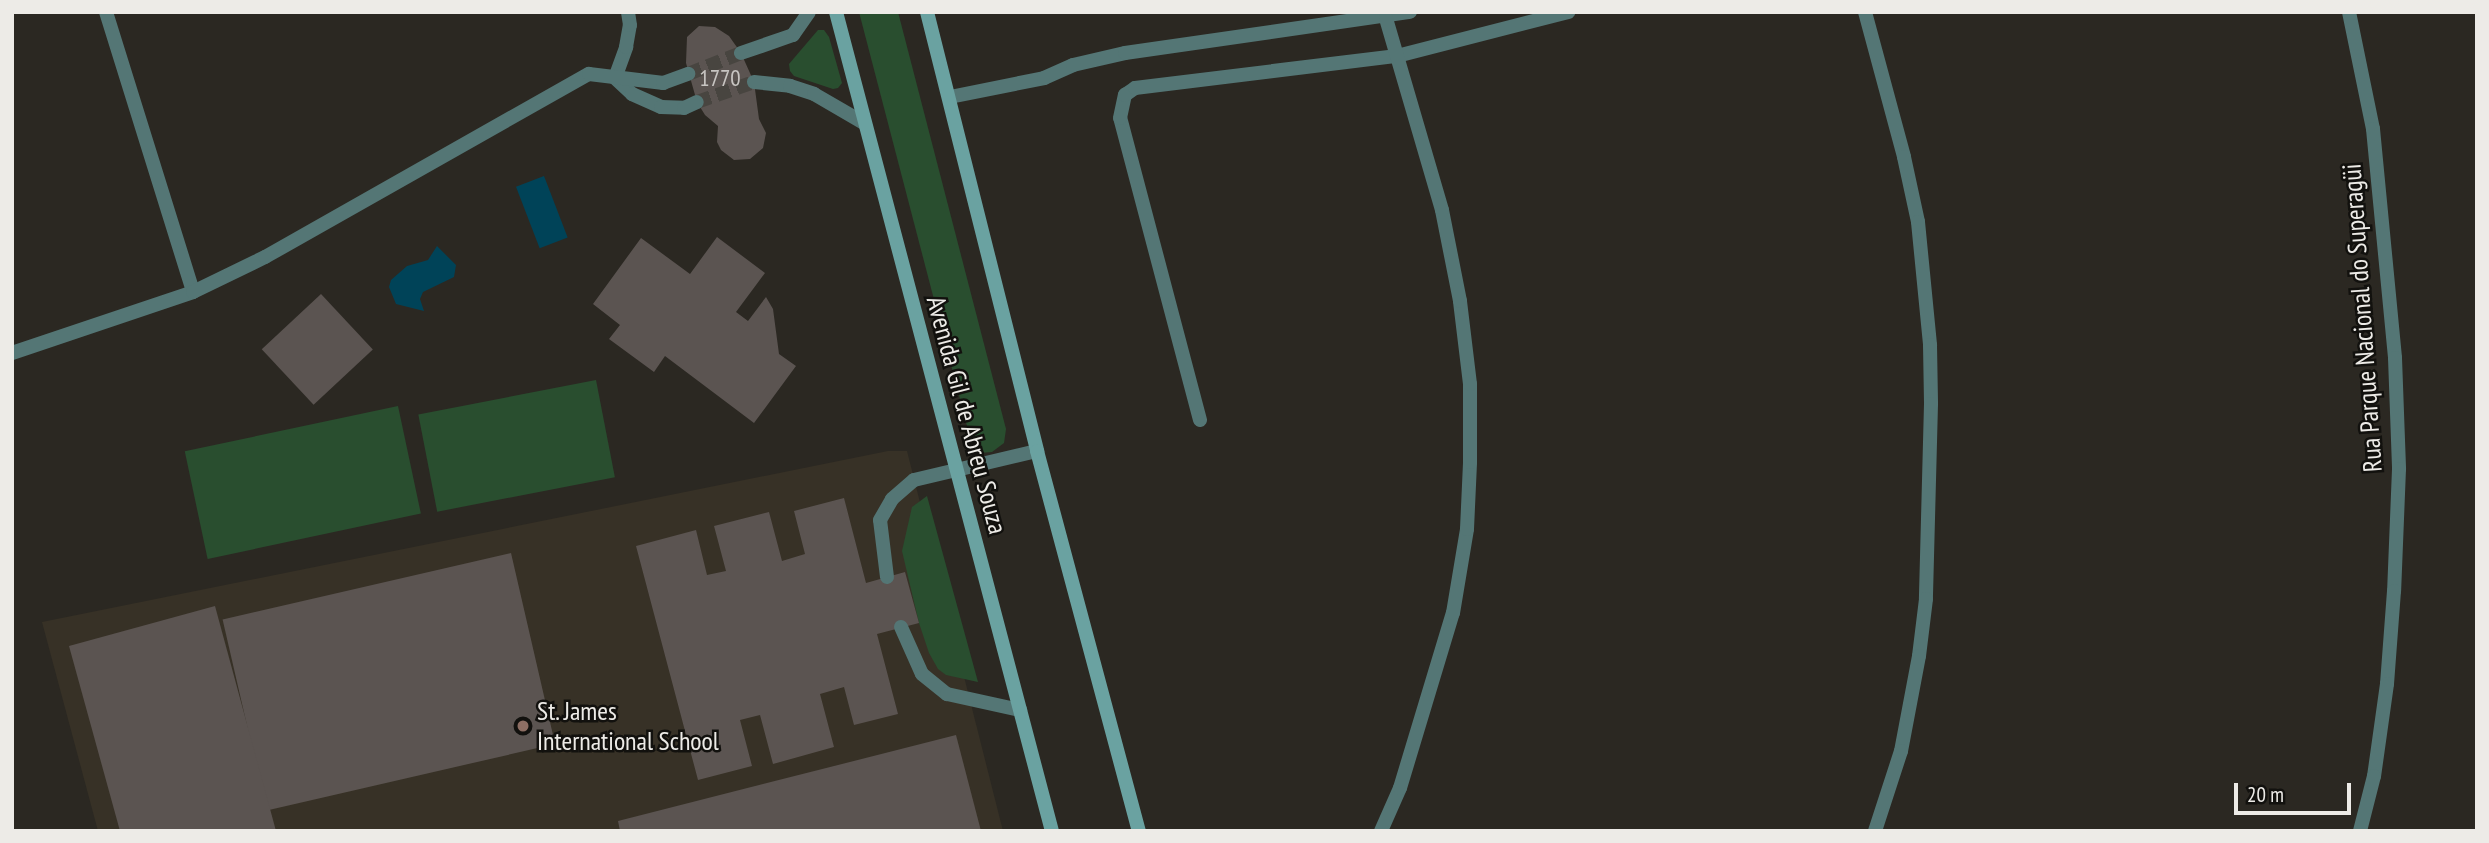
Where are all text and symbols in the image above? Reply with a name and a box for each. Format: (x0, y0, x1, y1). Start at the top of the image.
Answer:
house number: 1770 (699, 64, 741, 92)
street label: Rua Parque Nacional do Superagüi (2336, 163, 2388, 473)
street label: Avenida Gil de Abreu Souza (920, 292, 1014, 538)
place label: St. James International School (537, 695, 719, 756)
marker: St. James International School (515, 718, 531, 734)
scale bar (2237, 770, 2354, 814)
text: 20 m (2247, 781, 2284, 808)

